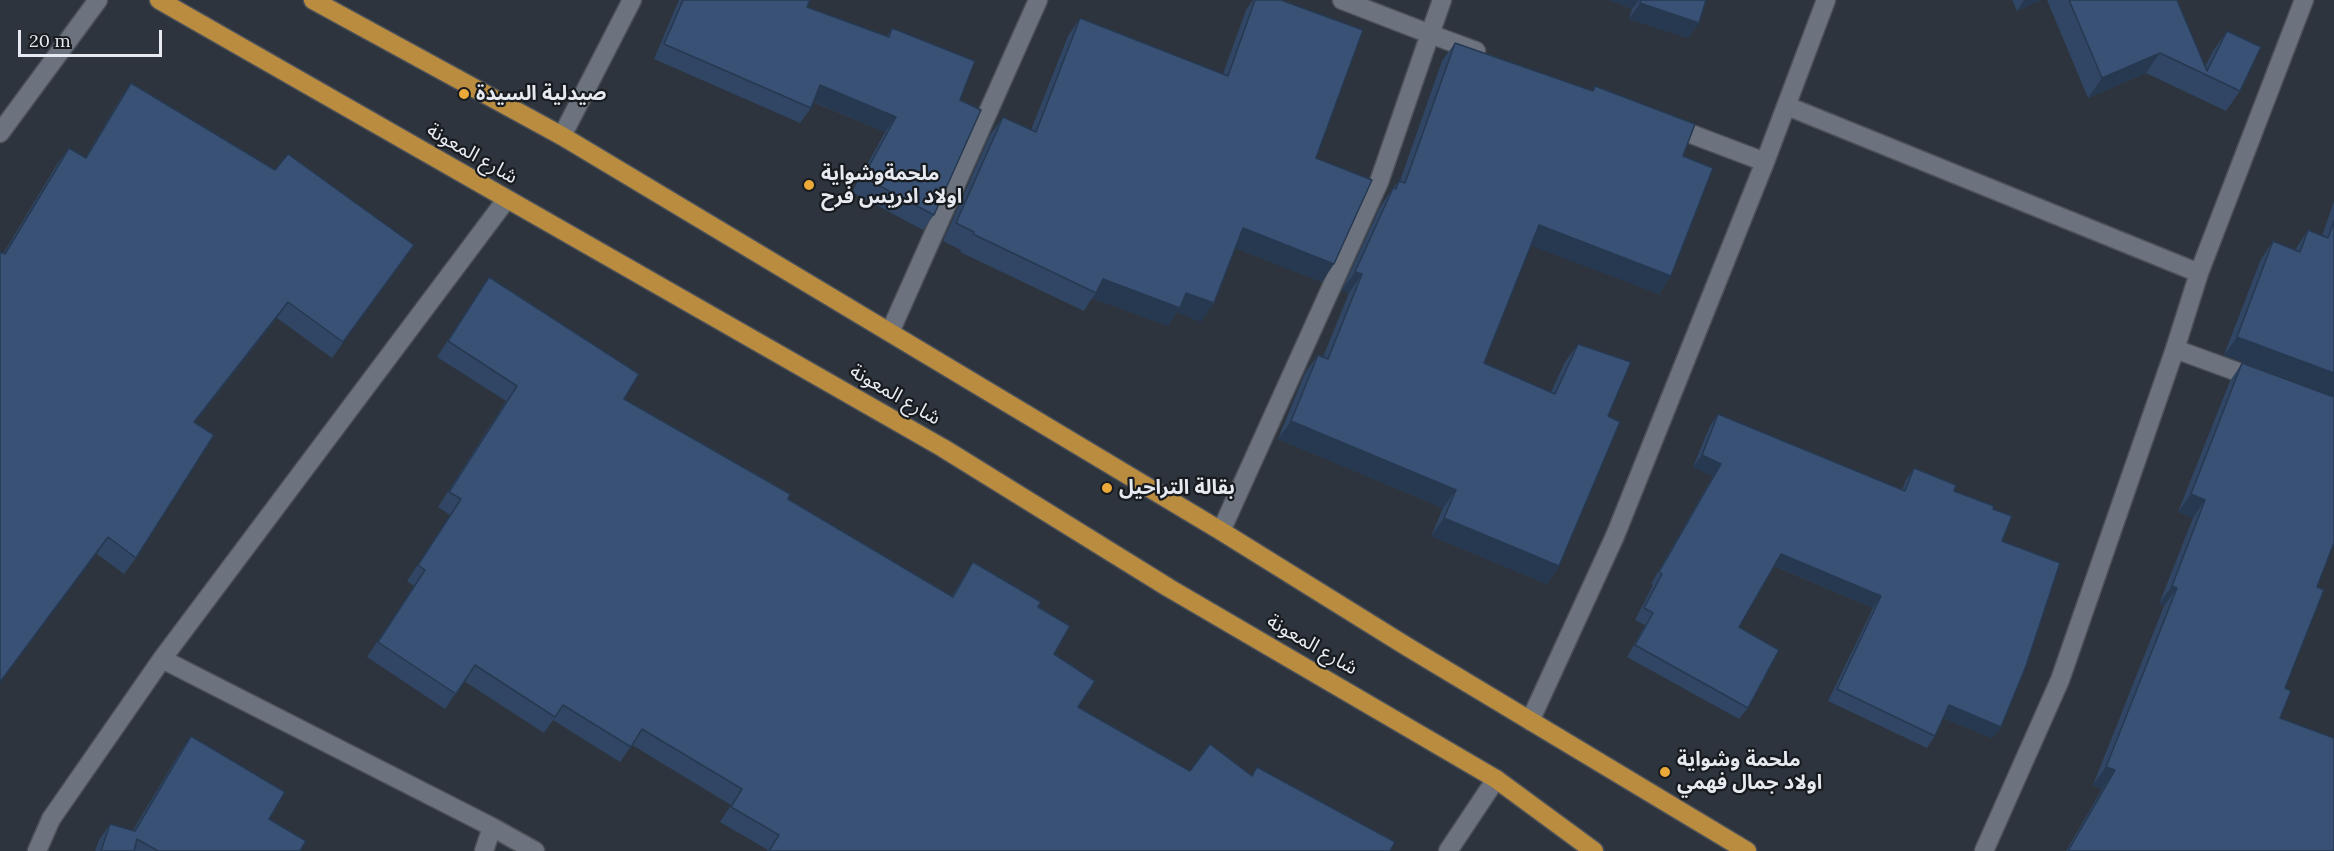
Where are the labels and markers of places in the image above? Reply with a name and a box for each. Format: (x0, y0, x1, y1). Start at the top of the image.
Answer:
place label: صيدلية السيدة (476, 82, 606, 106)
marker: صيدلية السيدة (457, 87, 471, 101)
place label: ملحمةوشواية اولاد ادريس فرح (821, 162, 962, 209)
marker: ملحمةوشواية اولاد ادريس فرح (802, 178, 816, 192)
place label: بقالة التراحيل (1119, 476, 1235, 500)
marker: بقالة التراحيل (1100, 481, 1114, 495)
place label: ملحمة وشواية اولاد جمال فهمي (1677, 748, 1822, 795)
marker: ملحمة وشواية اولاد جمال فهمي (1658, 765, 1672, 779)

